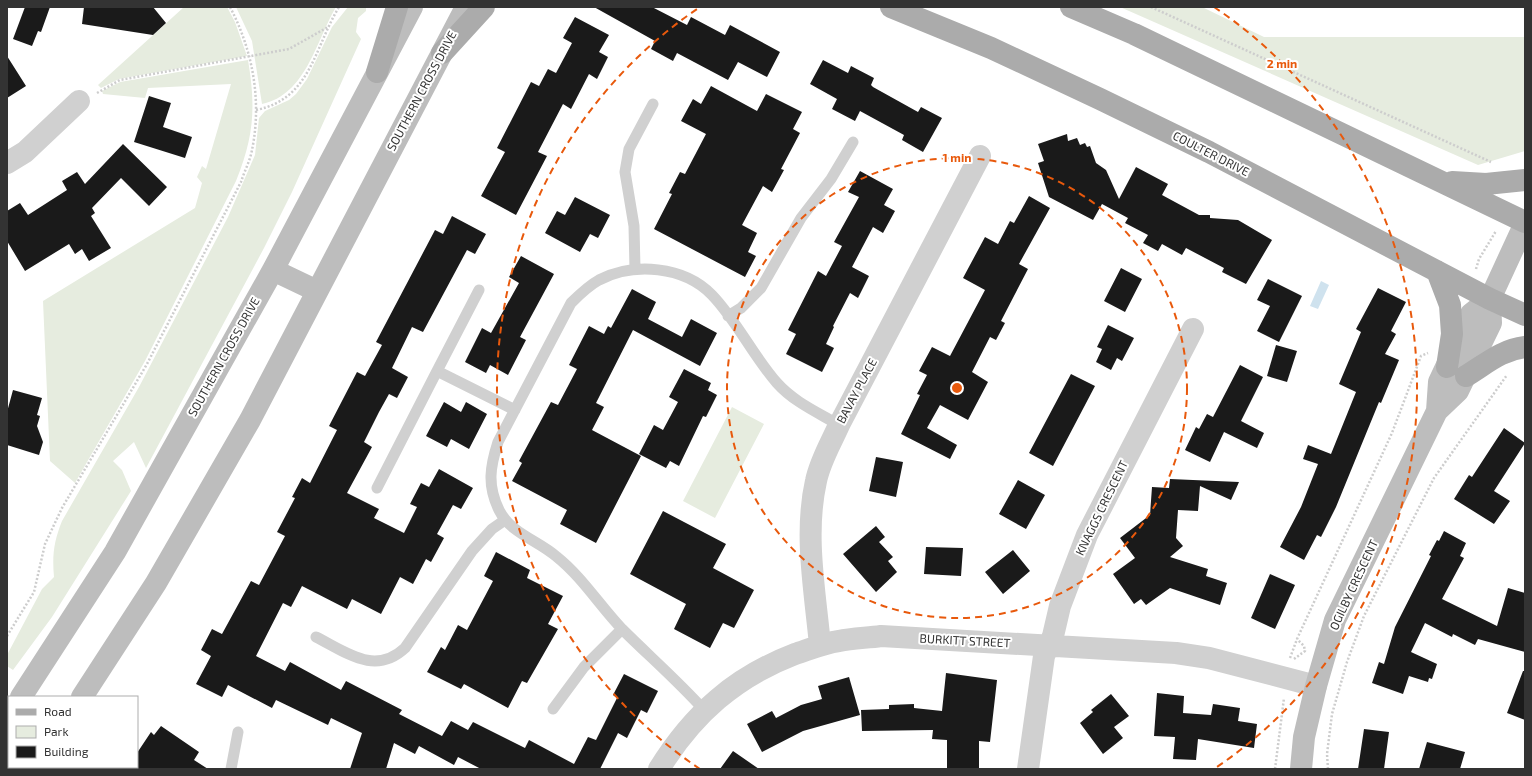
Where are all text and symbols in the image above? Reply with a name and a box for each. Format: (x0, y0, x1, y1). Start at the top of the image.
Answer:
street label: SOUTHERN CROSS DRIVE (383, 28, 459, 153)
text: 2 min (1267, 56, 1297, 70)
street label: COULTER DRIVE (1171, 128, 1252, 179)
text: 1 min (943, 150, 971, 164)
street label: SOUTHERN CROSS DRIVE (185, 294, 262, 419)
street label: BAVAY PLACE (833, 355, 879, 425)
centre of rings (950, 381, 964, 395)
street label: KNAGGS CRESCENT (1072, 458, 1130, 557)
street label: OGILBY CRESCENT (1326, 537, 1380, 632)
street label: BURKITT STREET (919, 631, 1011, 649)
legend (8, 696, 138, 768)
text: Road (44, 704, 72, 718)
text: Park (44, 724, 69, 738)
text: Building (44, 744, 89, 758)

